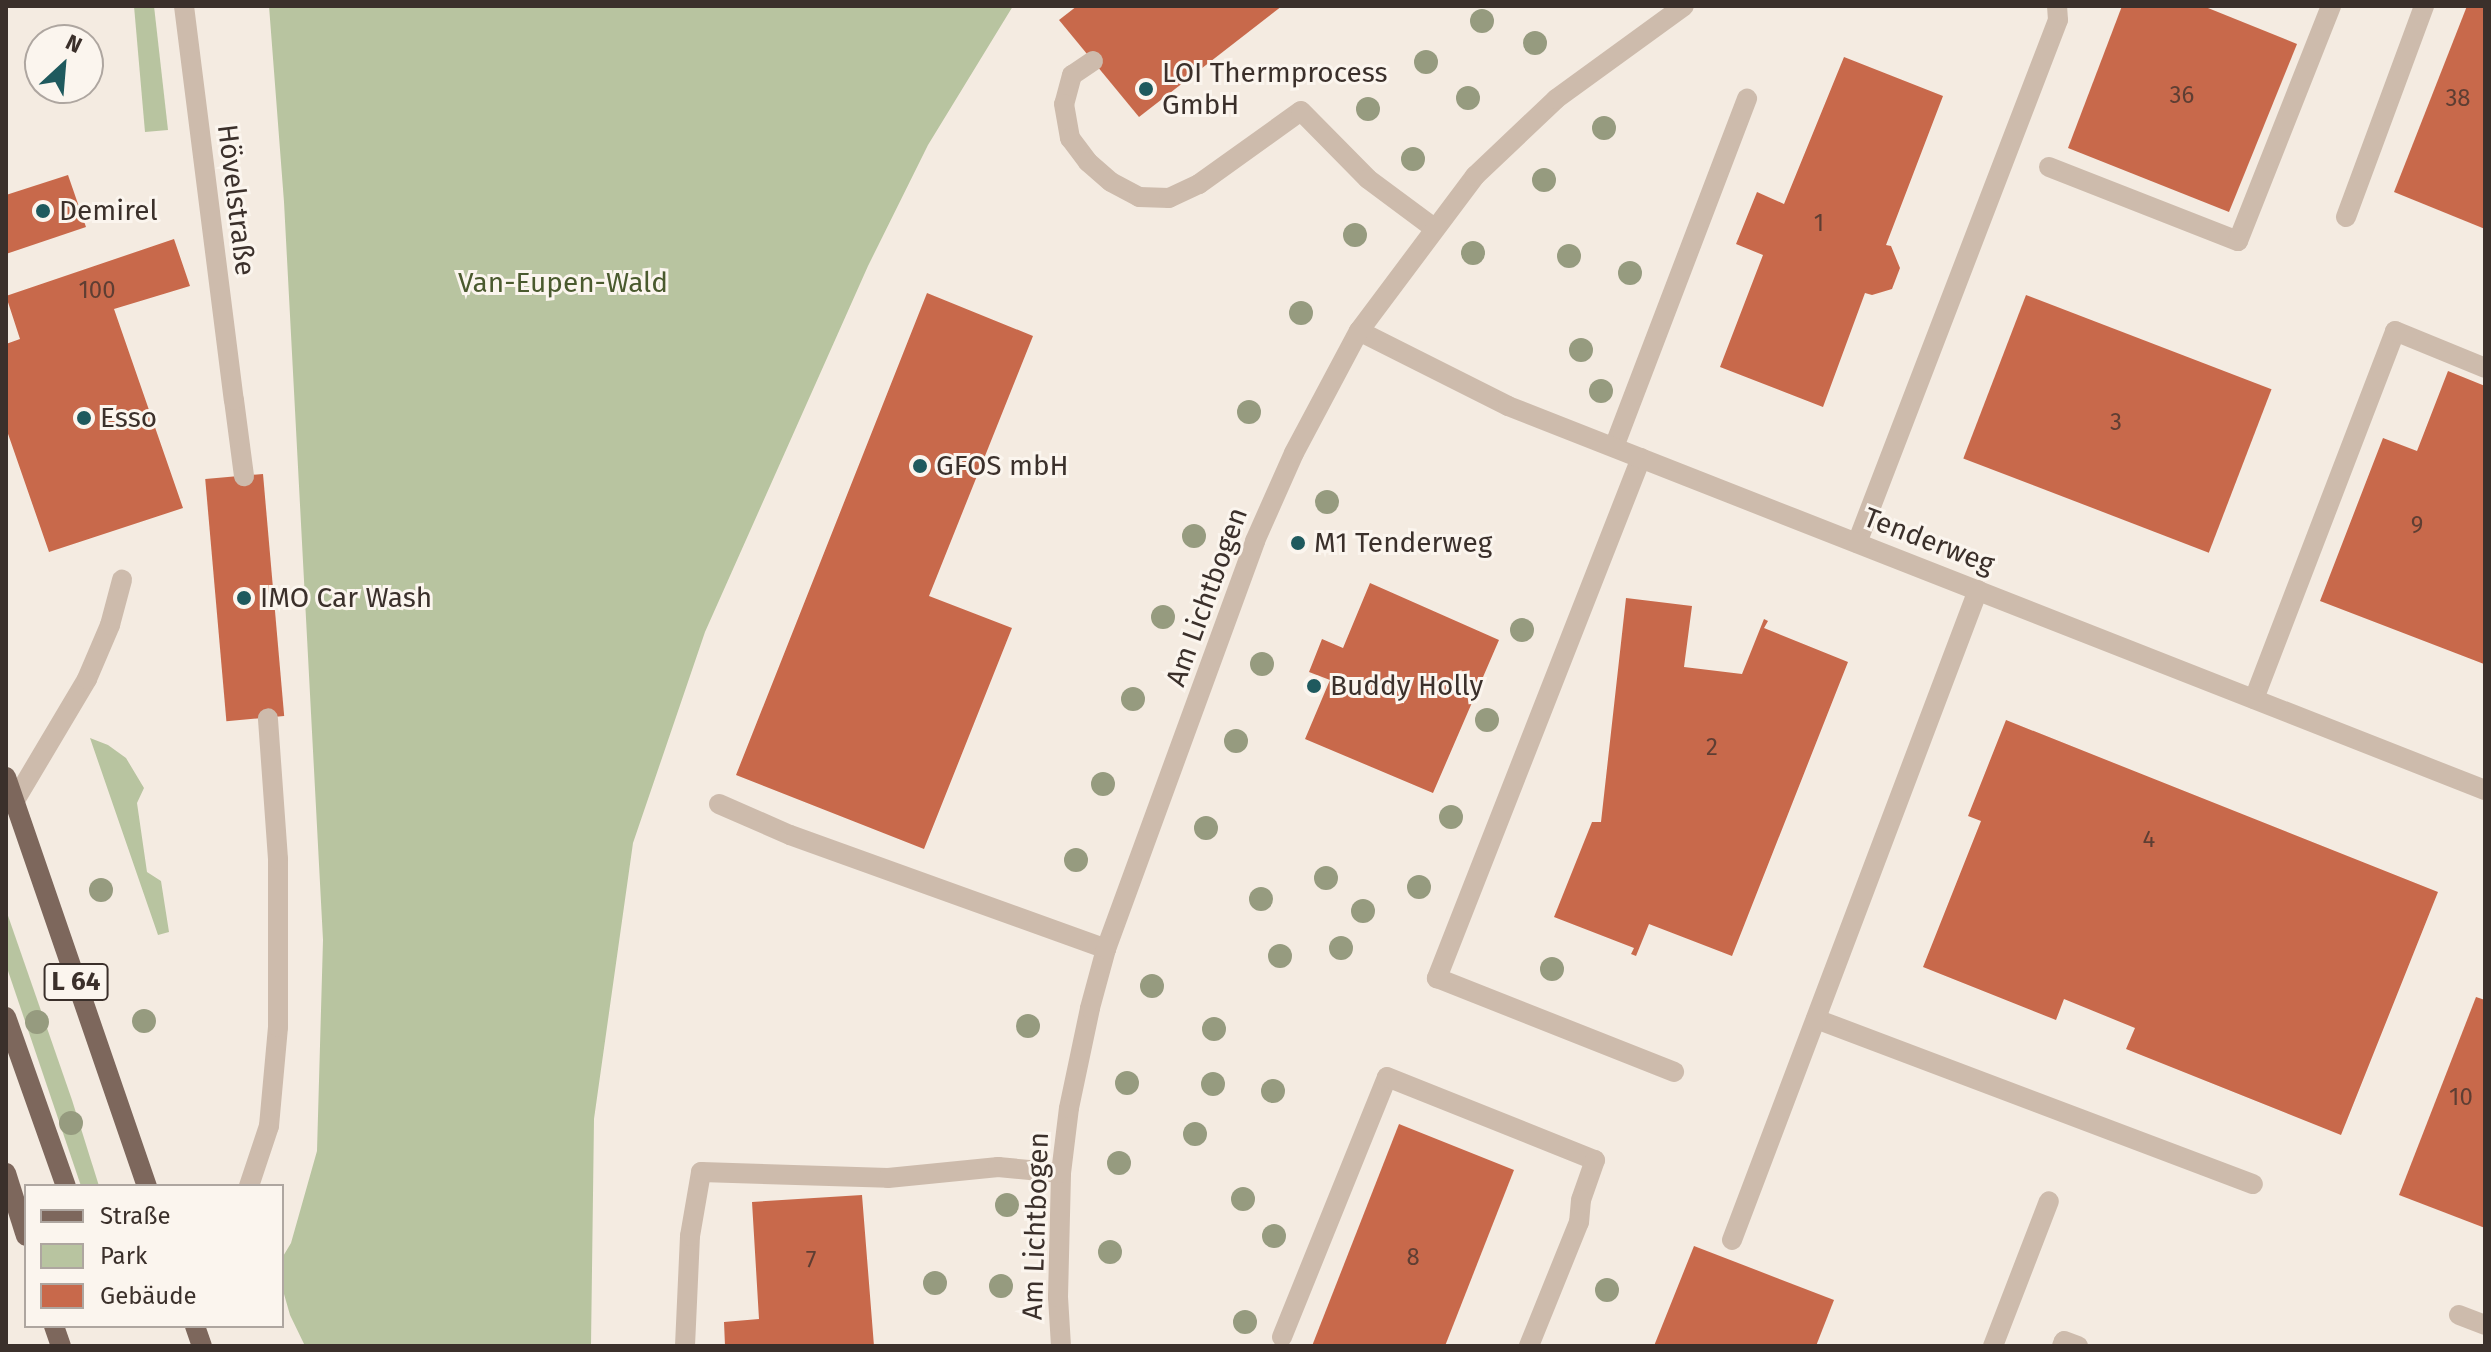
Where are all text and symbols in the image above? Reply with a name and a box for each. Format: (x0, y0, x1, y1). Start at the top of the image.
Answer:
north arrow (24, 24, 104, 104)
text: N (61, 28, 86, 59)
place label: LOI Thermprocess GmbH (1162, 56, 1388, 122)
marker: LOI Thermprocess GmbH (1137, 80, 1155, 98)
house number: 36 (2170, 82, 2194, 110)
house number: 38 (2445, 85, 2471, 113)
street label: Hövelstraße (210, 122, 262, 278)
place label: Demirel (59, 194, 158, 228)
marker: Demirel (34, 202, 52, 220)
house number: 1 (1814, 210, 1824, 238)
park label: Van-Eupen-Wald (458, 266, 668, 300)
house number: 100 (78, 277, 116, 305)
place label: Esso (100, 401, 157, 435)
marker: Esso (75, 409, 93, 427)
house number: 3 (2110, 409, 2122, 437)
place label: GFOS mbH (936, 449, 1069, 483)
marker: GFOS mbH (911, 457, 929, 475)
street label: Tenderweg (1859, 501, 1999, 581)
street label: Am Lichtbogen (1159, 503, 1255, 691)
house number: 9 (2411, 512, 2423, 540)
place label: M1 Tenderweg (1314, 526, 1492, 560)
marker: M1 Tenderweg (1289, 534, 1307, 552)
place label: IMO Car Wash (260, 581, 432, 615)
marker: IMO Car Wash (235, 589, 253, 607)
place label: Buddy Holly (1330, 669, 1483, 703)
marker: Buddy Holly (1305, 677, 1323, 695)
house number: 2 (1706, 734, 1718, 762)
house number: 4 (2143, 826, 2155, 854)
road number: L 64 (42, 960, 110, 1004)
house number: 10 (2449, 1084, 2473, 1112)
street label: Am Lichtbogen (1016, 1131, 1056, 1321)
legend (24, 1184, 284, 1328)
text: Straße (100, 1202, 171, 1230)
text: Park (100, 1242, 147, 1270)
house number: 8 (1406, 1244, 1420, 1272)
house number: 7 (806, 1247, 816, 1275)
text: Gebäude (100, 1282, 197, 1310)

